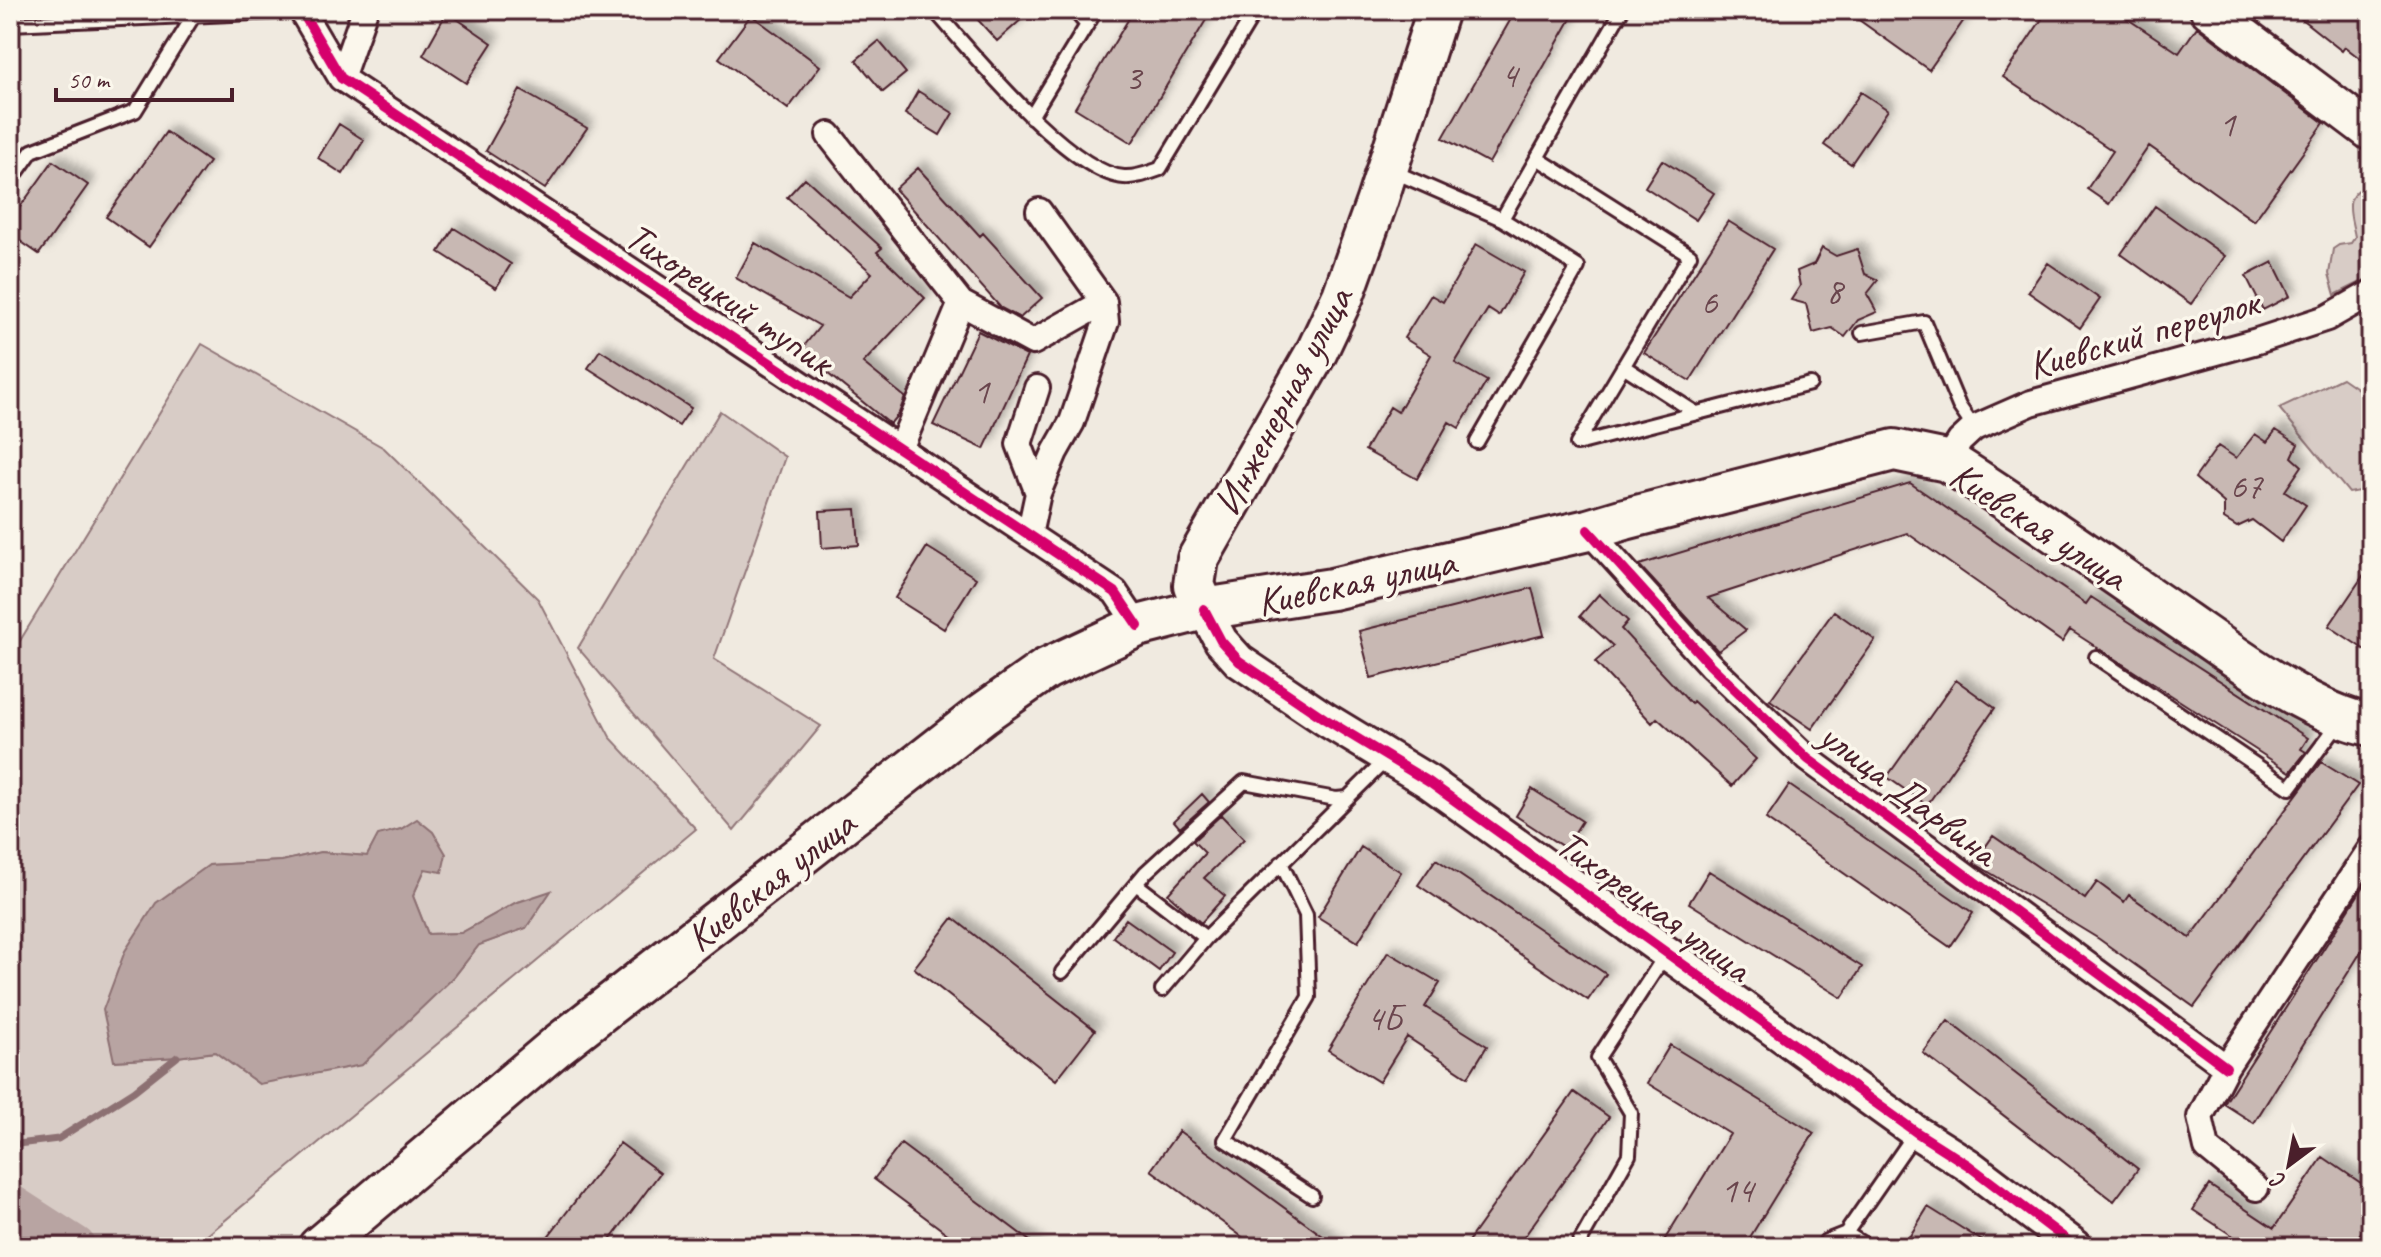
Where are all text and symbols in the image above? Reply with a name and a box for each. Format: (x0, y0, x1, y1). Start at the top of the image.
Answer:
scale bar (56, 52, 232, 102)
house number: 4 (1501, 52, 1521, 98)
house number: 3 (1125, 55, 1144, 101)
text: 50 m (68, 65, 111, 95)
house number: 1 (2219, 101, 2237, 147)
street label: Тихорецкий тупик (616, 211, 845, 388)
house number: 8 (1826, 268, 1846, 314)
street label: Киевский переулок (2022, 276, 2267, 391)
street label: Инженерная улица (1202, 277, 1365, 524)
house number: 6 (1701, 279, 1719, 325)
house number: 1 (973, 368, 991, 414)
street label: Киевская улица (1940, 450, 2139, 603)
house number: 67 (2230, 463, 2264, 509)
street label: Киевская улица (1253, 536, 1462, 627)
street label: улица Дарвина (1808, 709, 2010, 879)
street label: Киевская улица (676, 798, 867, 962)
street label: Тихорецкая улица (1546, 818, 1763, 995)
house number: 4Б (1367, 995, 1407, 1041)
north arrow (2249, 1125, 2329, 1205)
text: С (2264, 1165, 2291, 1196)
house number: 14 (1721, 1167, 1757, 1213)

